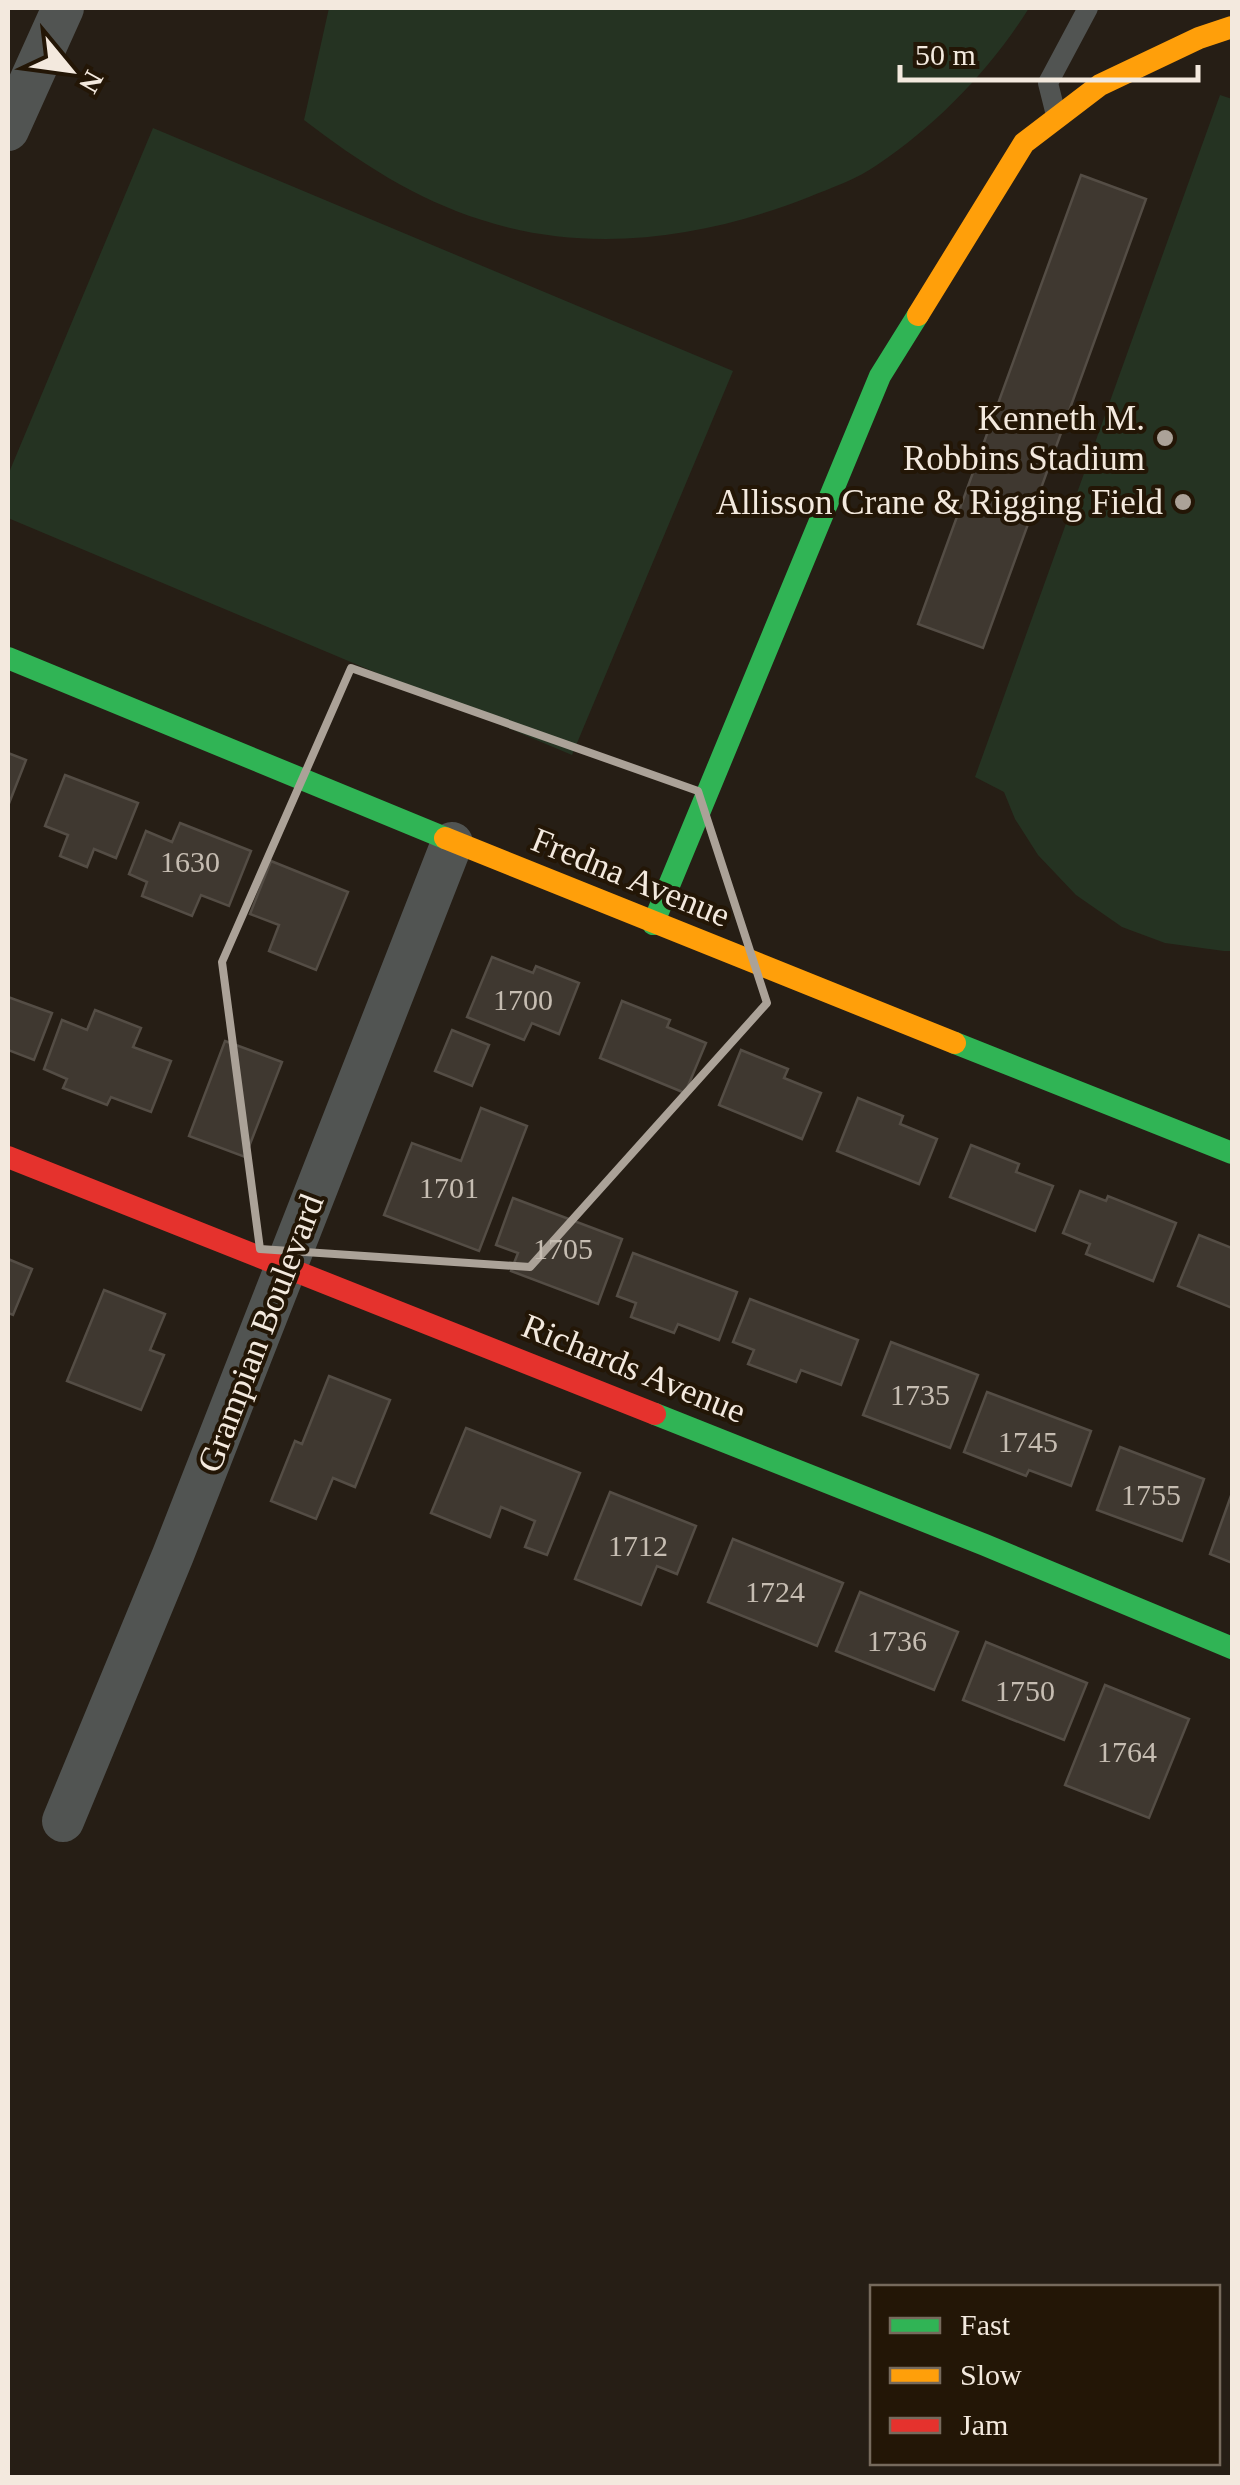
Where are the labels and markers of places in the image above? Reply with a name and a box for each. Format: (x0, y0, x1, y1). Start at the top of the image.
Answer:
place label: Kenneth M. Robbins Stadium (903, 399, 1145, 478)
marker: Kenneth M. Robbins Stadium (1154, 427, 1176, 449)
place label: Allisson Crane & Rigging Field (716, 483, 1163, 522)
marker: Allisson Crane & Rigging Field (1172, 491, 1194, 513)

